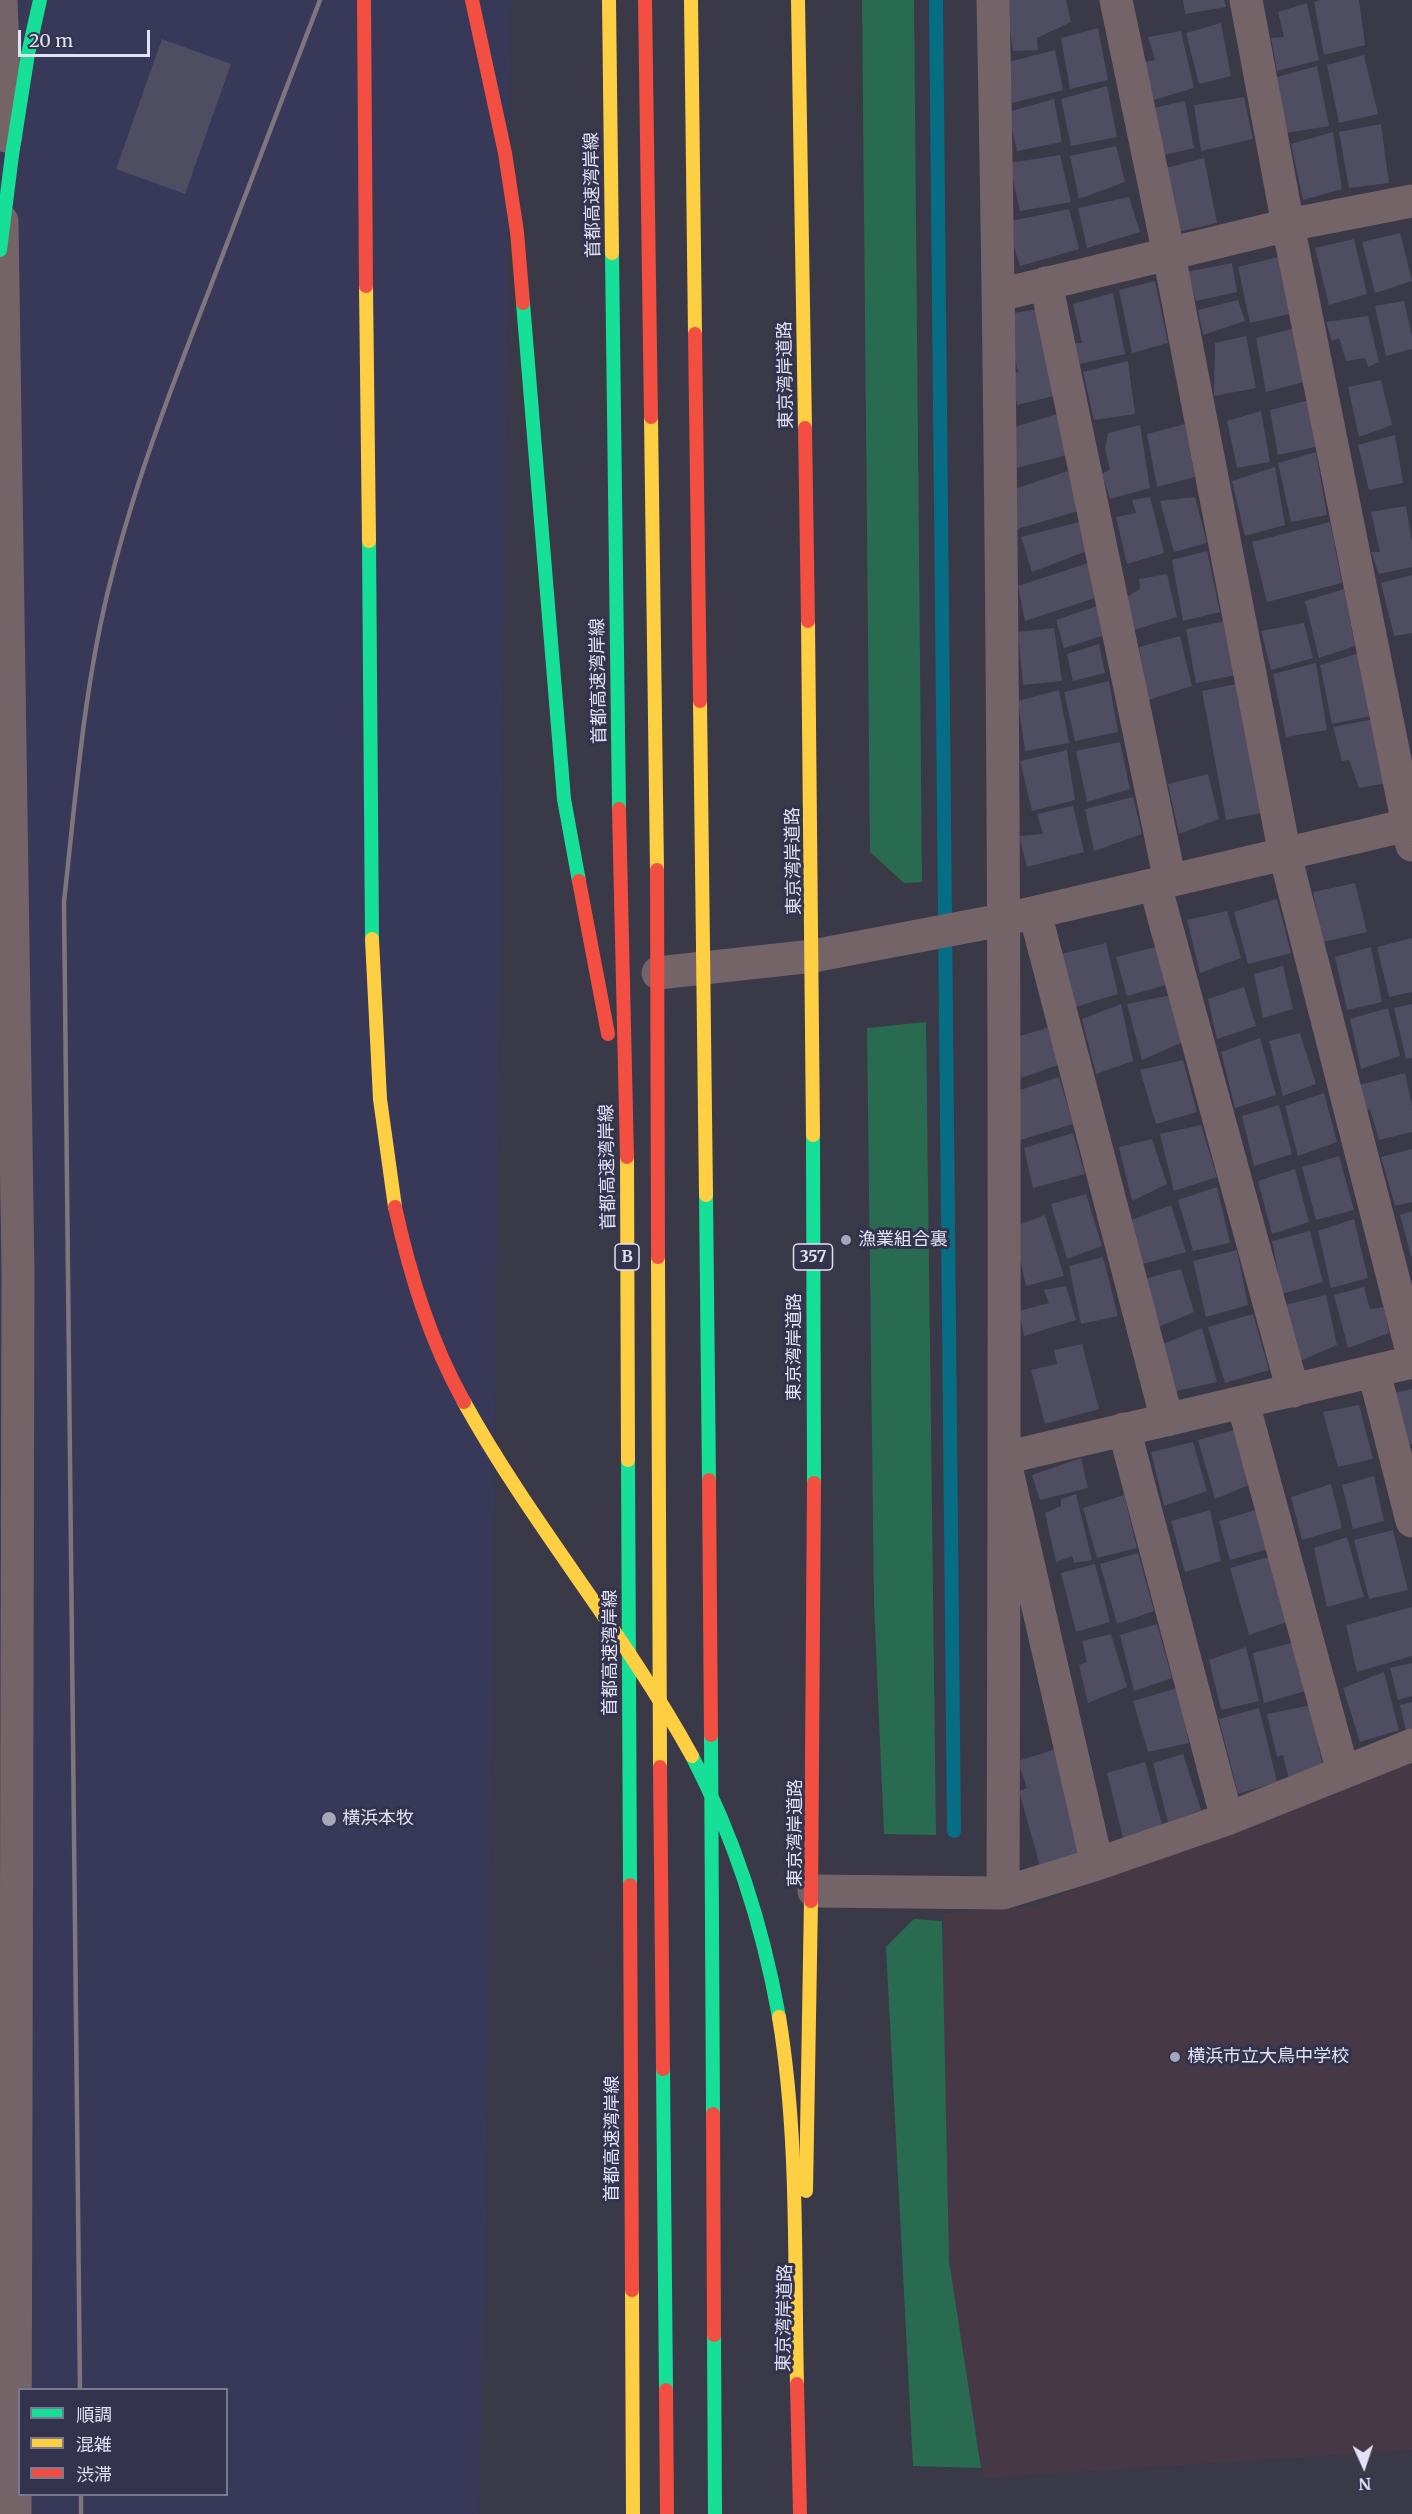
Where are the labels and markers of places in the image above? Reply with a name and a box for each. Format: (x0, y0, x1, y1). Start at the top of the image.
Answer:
place label: 漁業組合裏 (858, 1229, 948, 1251)
marker: 漁業組合裏 (839, 1233, 853, 1247)
place label: 横浜本牧 (342, 1808, 414, 1830)
marker: 横浜本牧 (320, 1810, 338, 1828)
place label: 横浜市立大鳥中学校 (1187, 2046, 1349, 2068)
marker: 横浜市立大鳥中学校 (1168, 2050, 1182, 2064)

